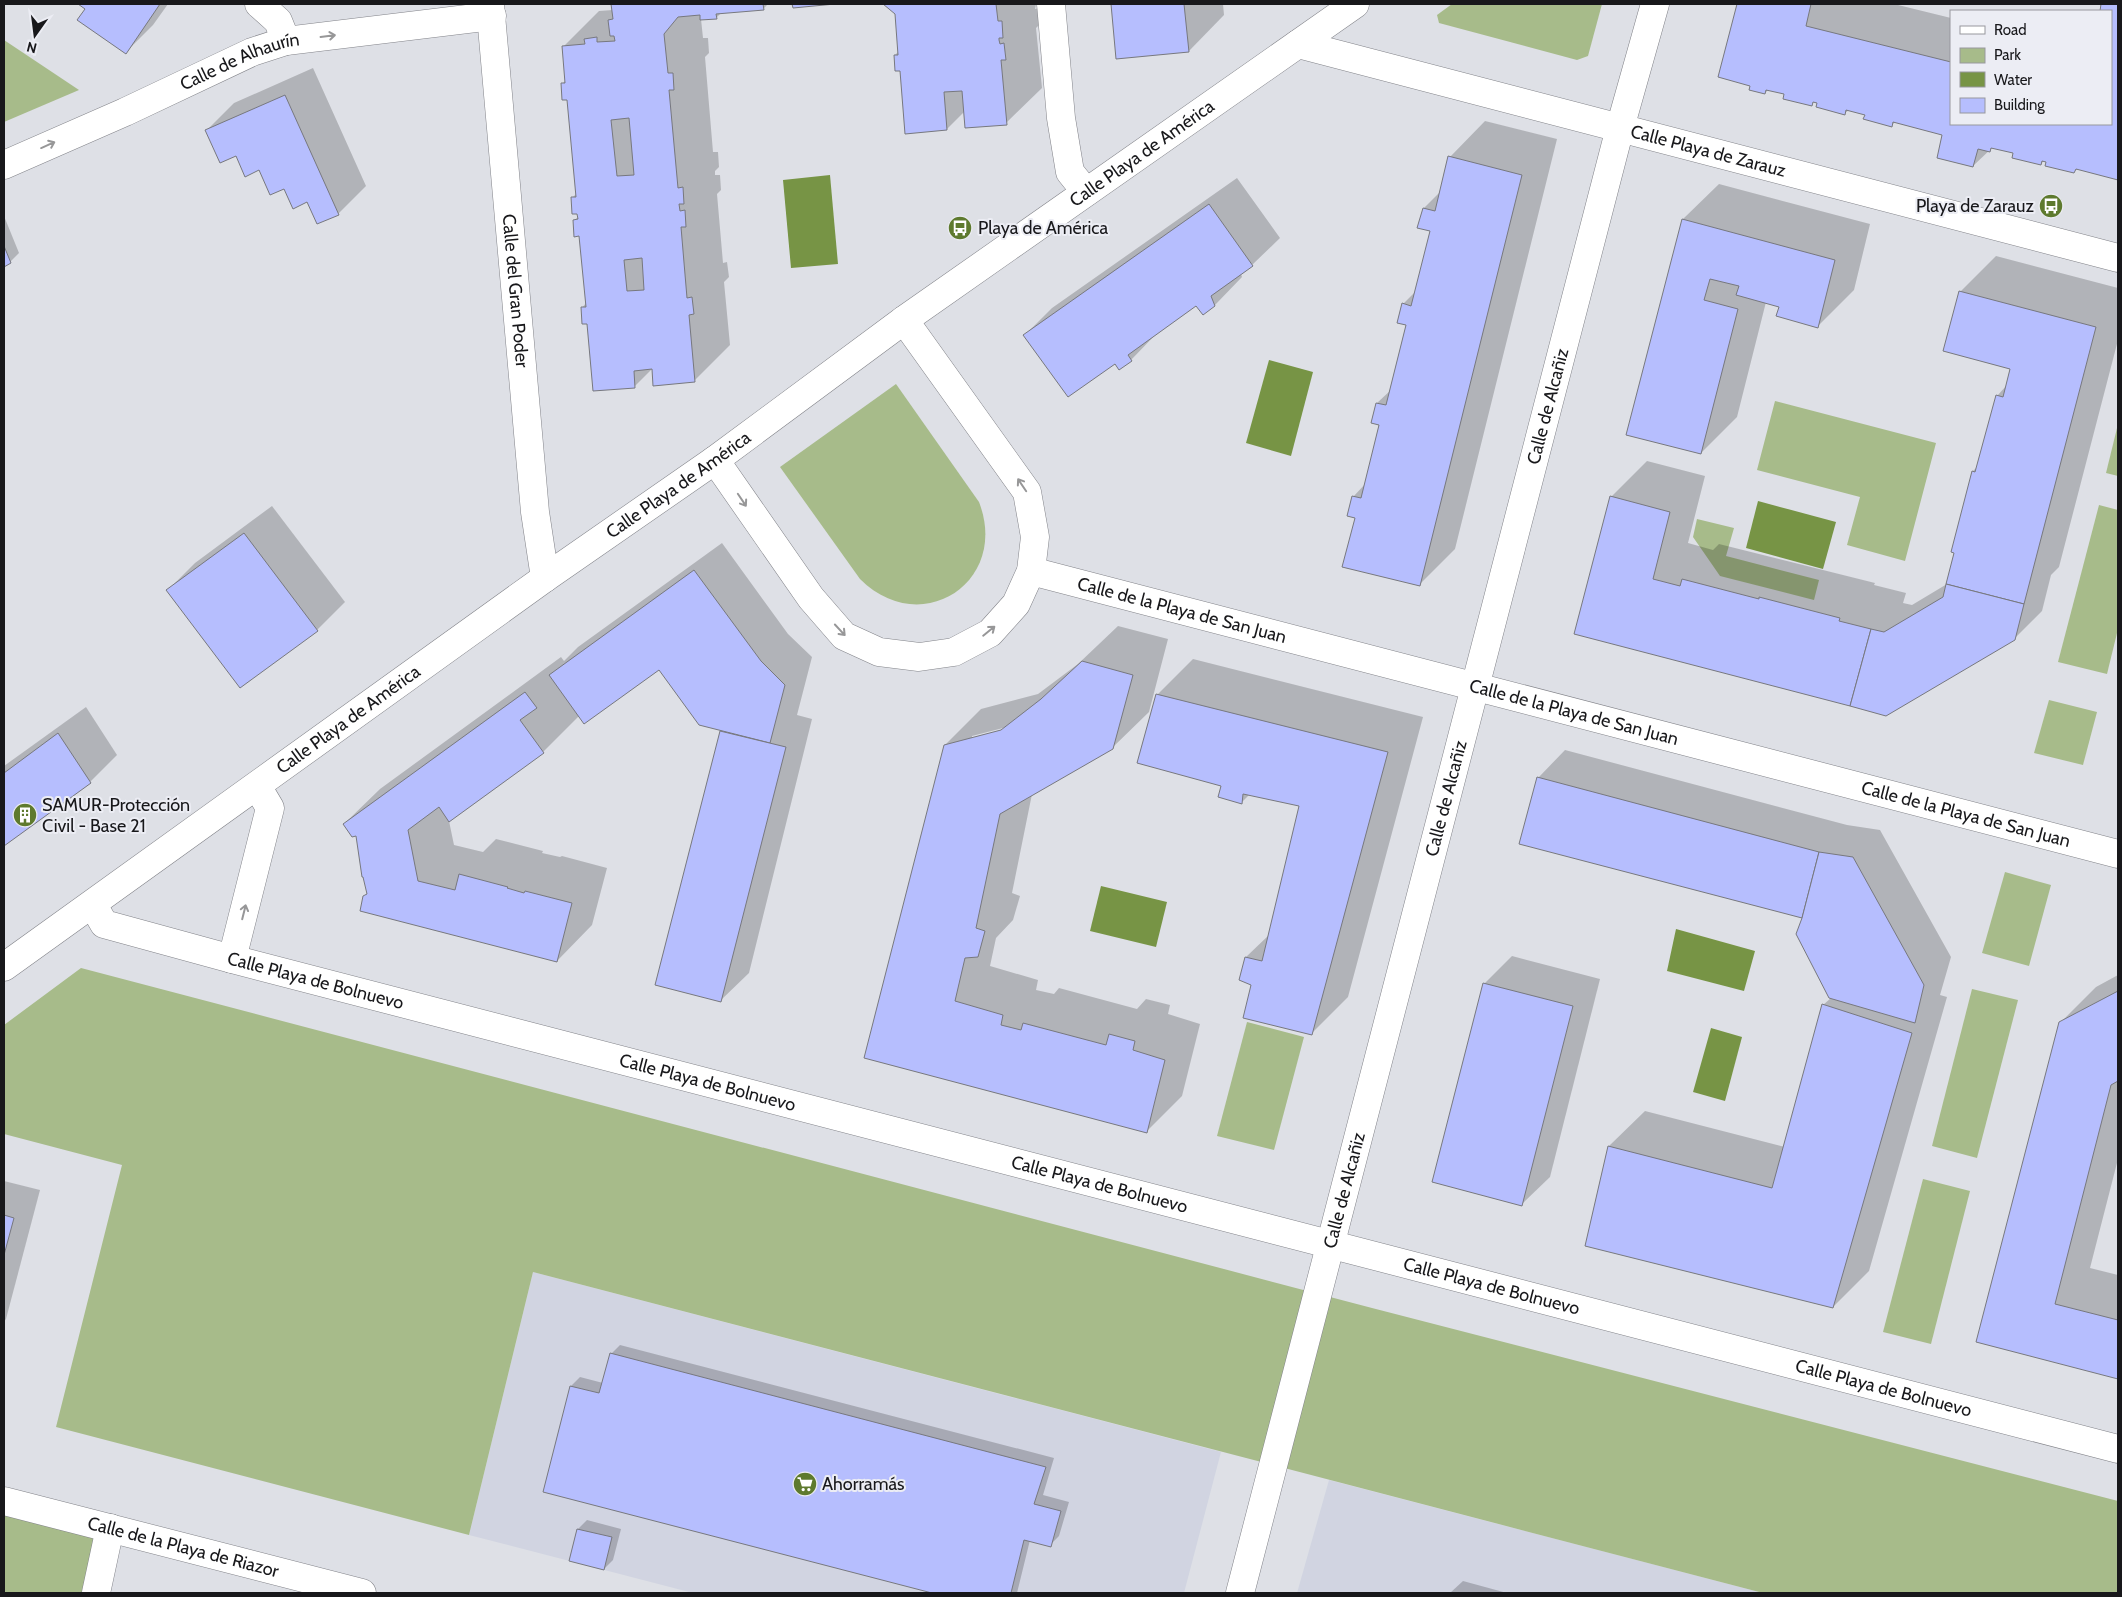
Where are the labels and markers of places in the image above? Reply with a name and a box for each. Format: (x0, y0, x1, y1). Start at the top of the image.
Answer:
bus stop icon: Playa de Zarauz (2038, 193, 2064, 219)
place label: Playa de Zarauz (1916, 195, 2035, 217)
bus stop icon: Playa de América (947, 215, 973, 241)
place label: Playa de América (978, 217, 1108, 239)
place label: SAMUR-Protección Civil - Base 21 (42, 794, 190, 837)
building icon: SAMUR-Protección Civil - Base 21 (12, 802, 38, 828)
supermarket icon: Ahorramás (792, 1471, 818, 1497)
place label: Ahorramás (822, 1473, 905, 1495)

